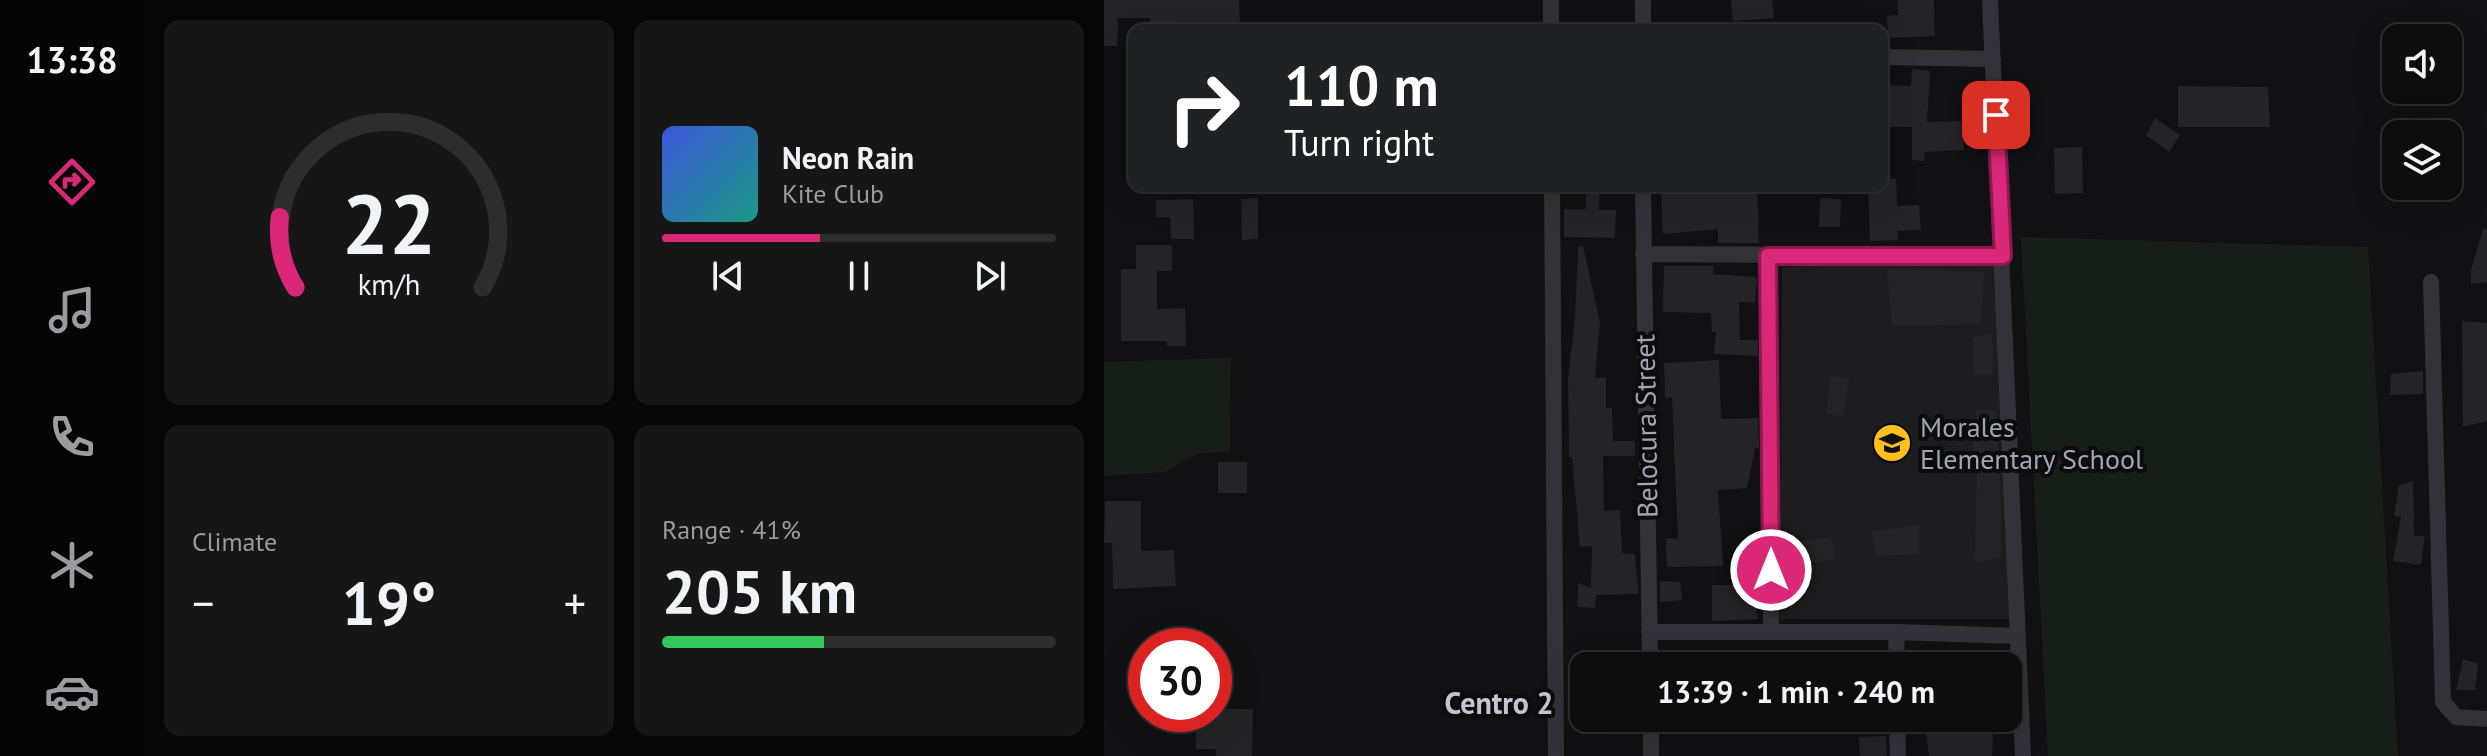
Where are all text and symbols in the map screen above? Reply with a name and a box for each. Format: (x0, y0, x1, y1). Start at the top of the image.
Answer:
map controls (2382, 24, 2462, 200)
button: sound (2382, 24, 2462, 104)
text: 13:38 (26, 36, 118, 83)
text: 110 m (1284, 49, 1439, 121)
icon: right (1152, 56, 1256, 160)
pin (1962, 81, 2030, 149)
icon: arrive (1974, 93, 2018, 137)
text: Turn right (1284, 119, 1434, 166)
button: layers (2382, 120, 2462, 200)
text: Neon Rain (782, 138, 914, 177)
icon: directions (44, 154, 100, 210)
text: 22 (342, 169, 436, 277)
text: Kite Club (782, 177, 884, 210)
icon: previous (706, 254, 750, 298)
icon: pause (837, 254, 881, 298)
icon: next (968, 254, 1012, 298)
text: km/h (358, 266, 420, 303)
icon: music (44, 282, 100, 338)
street label: Belocura Street (1625, 333, 1666, 518)
place label: Morales Elementary School (1920, 408, 2143, 477)
icon: phone (44, 409, 100, 465)
school or university icon: Morales Elementary School (1871, 422, 1913, 464)
text: Range · 41% (662, 513, 801, 546)
text: Climate (192, 525, 277, 558)
position arrow (1729, 528, 1813, 612)
icon: climate (44, 537, 100, 593)
text: 205 km (662, 552, 857, 630)
text: 19° (342, 564, 436, 642)
text: − (192, 574, 214, 631)
text: + (564, 574, 586, 631)
speed limit sign: 30 (1128, 628, 1232, 732)
icon: car (44, 664, 100, 720)
text: 13:39 · 1 min · 240 m (1657, 672, 1935, 711)
district label: Centro 2 (1445, 683, 1554, 722)

